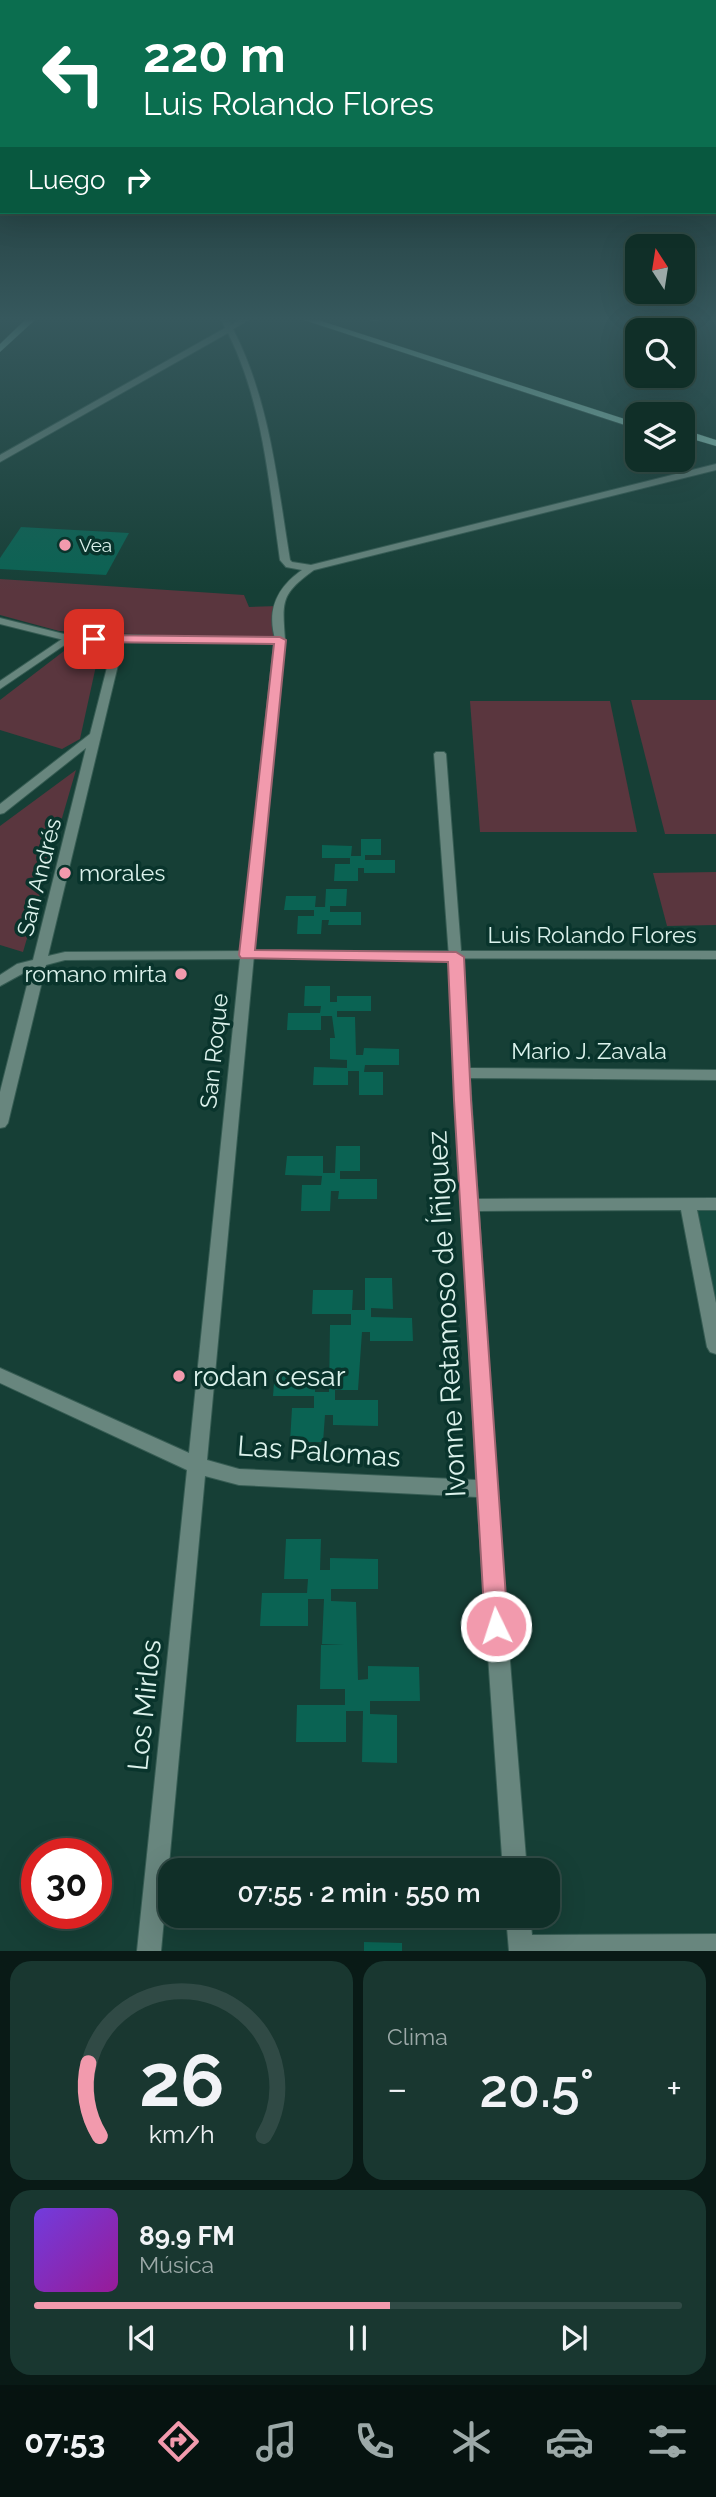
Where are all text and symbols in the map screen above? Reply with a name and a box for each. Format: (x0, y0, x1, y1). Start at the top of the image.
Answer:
text: 220 m (143, 26, 286, 83)
icon: left (28, 28, 119, 119)
text: Luis Rolando Flores (143, 85, 434, 122)
icon: right (119, 161, 157, 199)
text: Luego (28, 165, 105, 195)
north arrow (625, 234, 695, 304)
map controls (625, 234, 695, 472)
button: search (625, 318, 695, 388)
button: layers (625, 402, 695, 472)
place label: Vea (79, 534, 112, 556)
marker: Vea (57, 537, 73, 553)
pin (64, 609, 124, 669)
icon: arrive (75, 620, 113, 658)
street label: San Andrés (11, 815, 66, 939)
place label: morales (79, 859, 165, 886)
marker: morales (57, 865, 73, 881)
street label: Luis Rolando Flores (487, 921, 697, 948)
place label: romano mirta (25, 960, 167, 987)
marker: romano mirta (173, 966, 189, 982)
street label: San Roque (194, 992, 233, 1110)
street label: Mario J. Zavala (511, 1037, 667, 1064)
street label: Ivonne Retamoso de Íñiguez (420, 1130, 473, 1498)
place label: rodan cesar (193, 1360, 346, 1393)
marker: rodan cesar (171, 1368, 187, 1384)
street label: Las Palomas (236, 1429, 402, 1474)
position arrow (459, 1589, 533, 1663)
street label: Los Mirlos (121, 1638, 168, 1772)
speed limit sign: 30 (21, 1838, 112, 1929)
text: 07:55 · 2 min · 550 m (237, 1878, 481, 1908)
text: Clima (387, 2023, 448, 2050)
text: 26 (139, 2039, 224, 2124)
text: 20.5° (480, 2058, 594, 2119)
text: − (387, 2066, 407, 2111)
text: + (666, 2066, 682, 2111)
text: km/h (149, 2119, 214, 2149)
text: 89.9 FM (139, 2221, 235, 2251)
text: Música (139, 2251, 214, 2278)
icon: previous (123, 2319, 161, 2357)
icon: pause (339, 2319, 377, 2357)
icon: next (555, 2319, 593, 2357)
icon: directions (154, 2417, 203, 2466)
icon: music (252, 2417, 301, 2466)
icon: phone (350, 2417, 399, 2466)
icon: climate (447, 2417, 496, 2466)
icon: car (545, 2417, 594, 2466)
icon: filters (643, 2417, 692, 2466)
text: 07:53 (24, 2423, 105, 2460)

